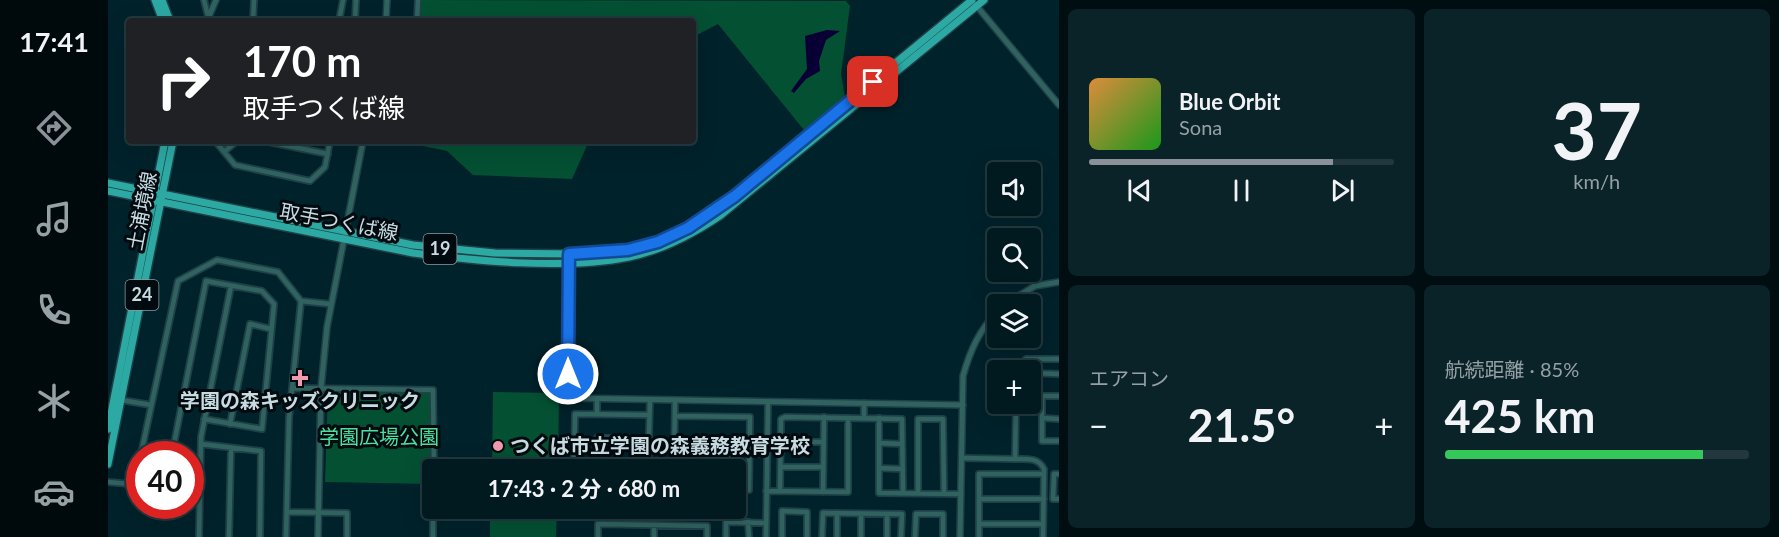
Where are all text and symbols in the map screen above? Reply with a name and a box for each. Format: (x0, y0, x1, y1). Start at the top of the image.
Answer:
text: 17:41 (19, 25, 89, 58)
text: 170 m (243, 36, 361, 86)
icon: right (144, 42, 222, 120)
pin (847, 56, 898, 107)
icon: arrive (856, 65, 889, 98)
text: 37 (1552, 83, 1642, 177)
text: Blue Orbit (1179, 88, 1280, 115)
text: 取手つくば線 (243, 91, 405, 124)
icon: directions (33, 107, 75, 149)
text: Sona (1179, 115, 1222, 139)
map controls (987, 162, 1041, 414)
button: sound (987, 162, 1041, 216)
street label: 土浦境線 (122, 169, 160, 252)
text: km/h (1573, 169, 1620, 193)
icon: previous (1123, 174, 1156, 207)
icon: pause (1225, 174, 1258, 207)
icon: next (1326, 174, 1359, 207)
icon: music (33, 198, 75, 240)
street label: 取手つくば線 (278, 198, 400, 244)
button: search (987, 228, 1041, 282)
road number: 19 (424, 234, 456, 264)
road number: 24 (126, 280, 159, 310)
icon: phone (33, 289, 75, 331)
button: layers (987, 294, 1041, 348)
position arrow (536, 342, 600, 406)
text: 航続距離 · 85% (1445, 357, 1579, 381)
button: + (987, 360, 1041, 414)
text: エアコン (1089, 366, 1169, 390)
marker: 学園の森キッズクリニック (291, 369, 309, 387)
icon: climate (33, 380, 75, 422)
place label: 学園の森キッズクリニック (180, 388, 420, 412)
text: 425 km (1445, 389, 1595, 443)
text: 21.5° (1187, 398, 1295, 452)
text: − (1089, 405, 1108, 445)
text: + (1374, 405, 1394, 445)
park label: 学園広場公園 (319, 424, 439, 448)
place label: つくば市立学園の森義務教育学校 (510, 433, 810, 457)
marker: つくば市立学園の森義務教育学校 (491, 439, 505, 453)
speed limit sign: 40 (126, 441, 204, 519)
icon: car (33, 471, 75, 513)
text: 17:43 · 2 分 · 680 m (488, 475, 680, 502)

